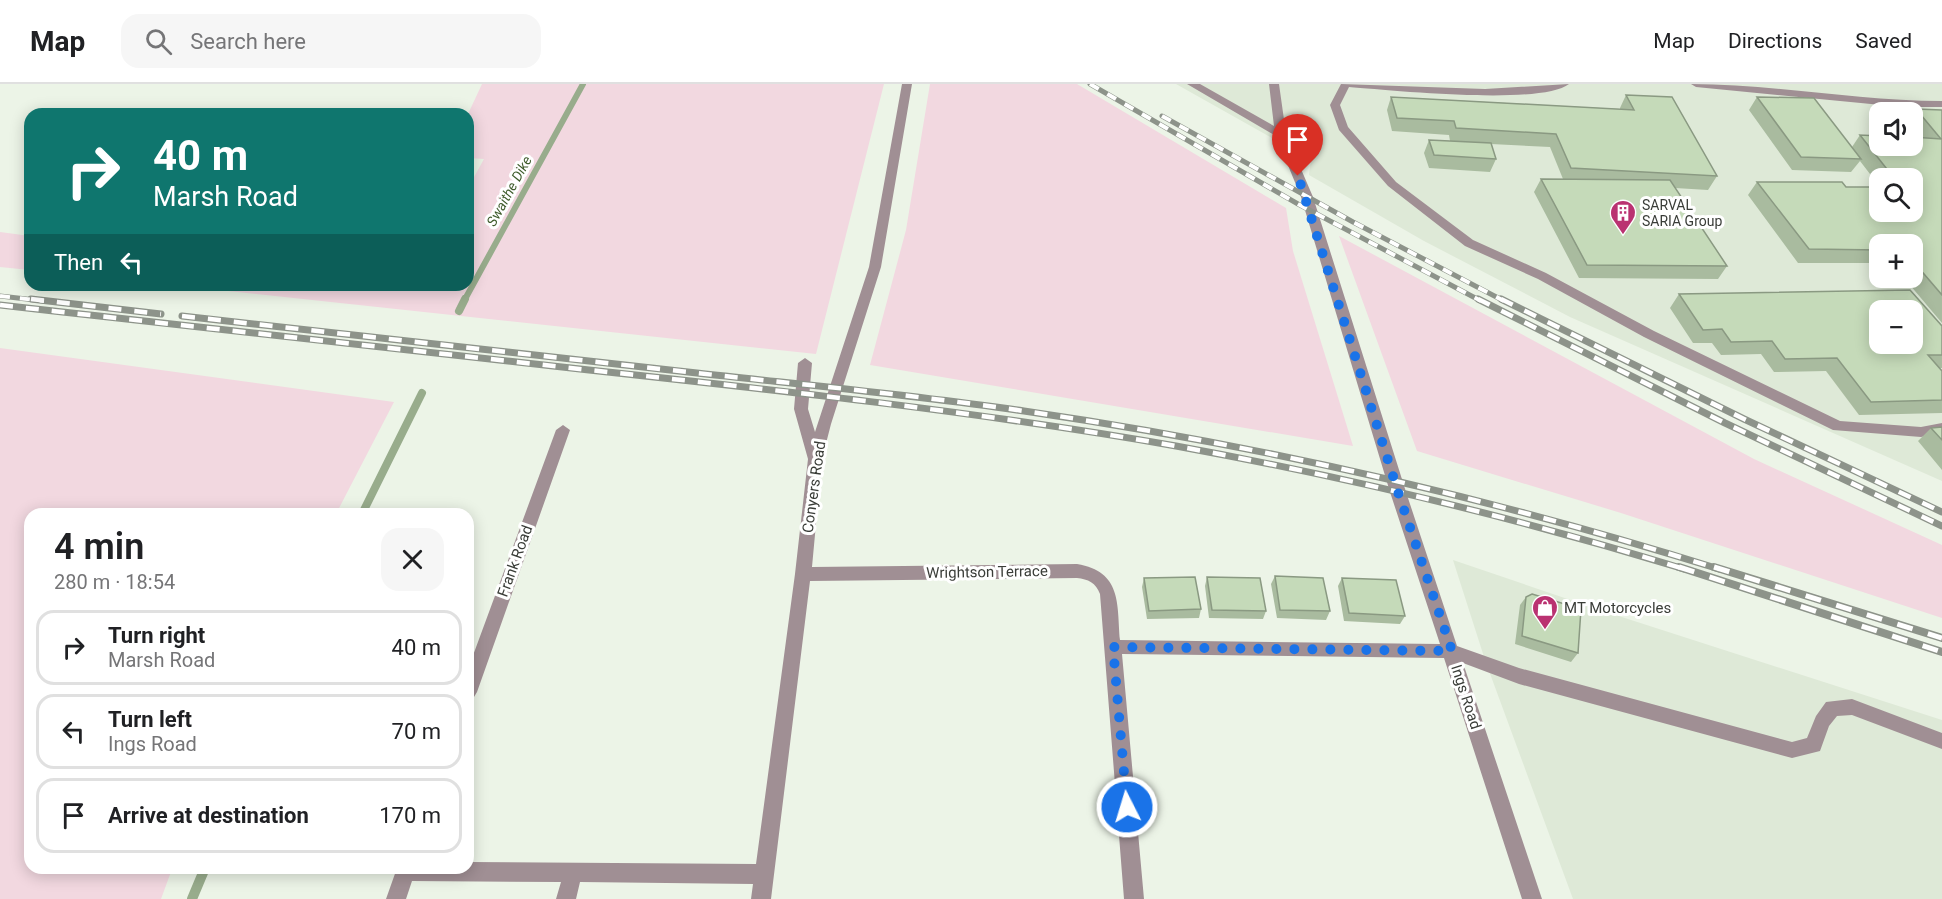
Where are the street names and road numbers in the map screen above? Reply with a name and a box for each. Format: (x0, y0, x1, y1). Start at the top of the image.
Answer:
street label: Conyers Road (799, 440, 829, 534)
street label: Frank Road (494, 523, 536, 599)
street label: Wrightson Terrace (926, 562, 1048, 582)
street label: Ings Road (1447, 663, 1485, 731)

